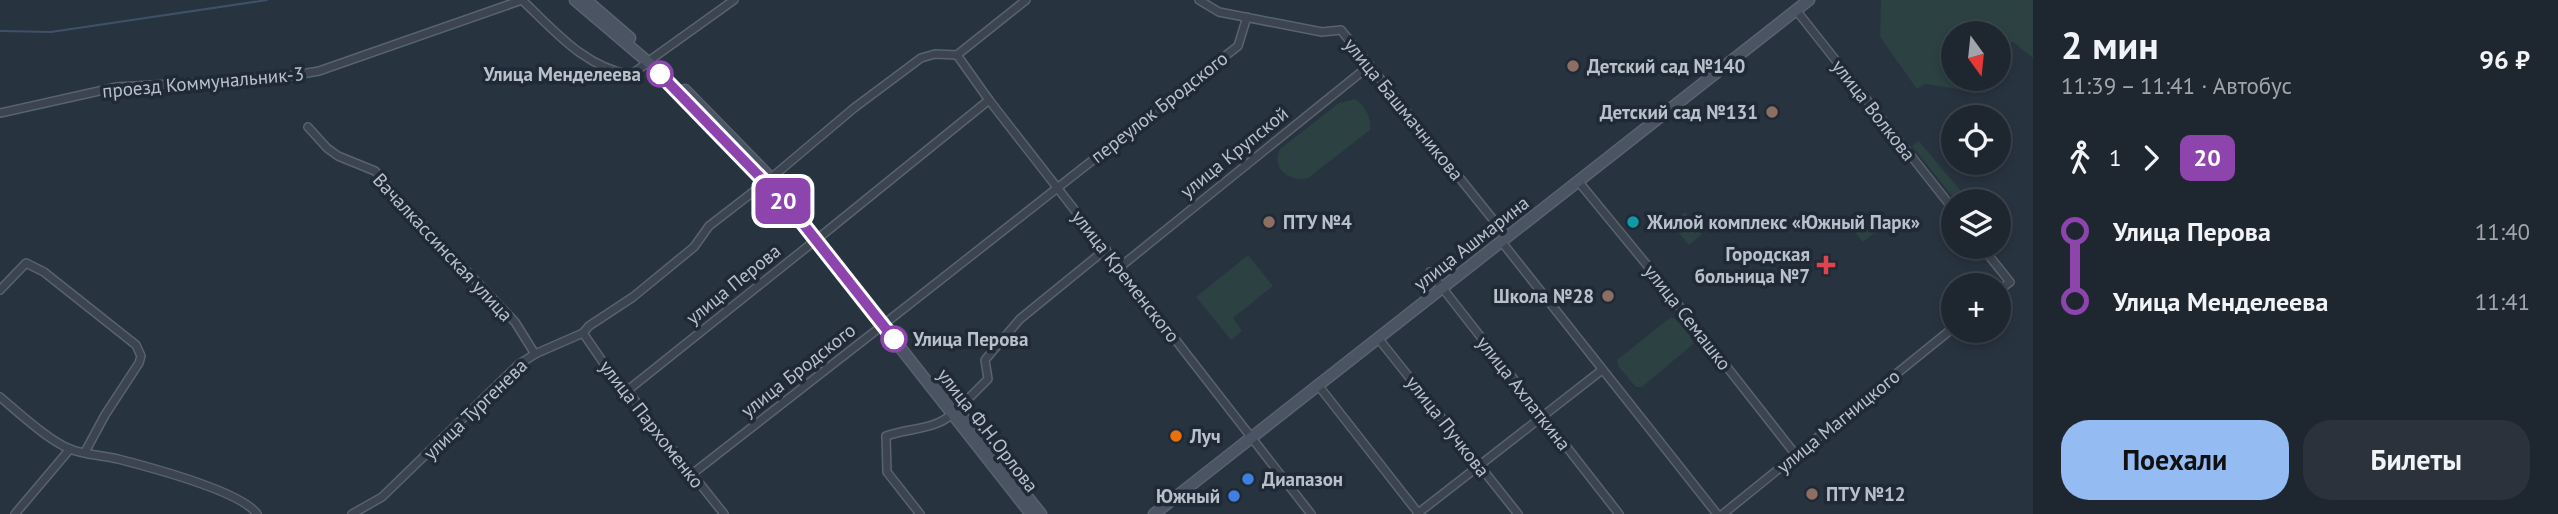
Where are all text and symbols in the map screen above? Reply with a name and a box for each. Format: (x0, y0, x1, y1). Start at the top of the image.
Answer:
text: 2 мин (2061, 20, 2159, 69)
north arrow (1941, 21, 2011, 91)
map controls (1941, 21, 2011, 343)
street label: улица Башмачникова (1339, 33, 1469, 185)
text: 96 ₽ (2479, 43, 2530, 76)
street label: переулок Бродского (1086, 46, 1232, 168)
place label: Детский сад №140 (1587, 54, 1746, 78)
street label: улица Волкова (1827, 54, 1921, 166)
marker: Детский сад №140 (1565, 58, 1581, 74)
street label: проезд Коммунальник-3 (101, 61, 305, 103)
marker: Улица Менделеева (647, 61, 673, 87)
place label: Улица Менделеева (483, 62, 641, 86)
text: 11:39 – 11:41 · Автобус (2061, 71, 2292, 100)
place label: Детский сад №131 (1600, 100, 1758, 124)
street label: улица Крупской (1175, 101, 1293, 203)
marker: Детский сад №131 (1764, 104, 1780, 120)
button: locate (1941, 105, 2011, 175)
icon: walk (2061, 139, 2099, 177)
icon: forward (2132, 139, 2170, 177)
text: 20 (2194, 142, 2221, 173)
text: 1 (2109, 143, 2122, 172)
street label: Вачалкассинская улица (368, 168, 518, 326)
line badge: 20 (752, 178, 814, 224)
text: 20 (769, 185, 797, 216)
button: layers (1941, 189, 2011, 259)
street label: улица Ашмарина (1408, 190, 1534, 296)
street label: улица Кременского (1067, 205, 1185, 347)
place label: ПТУ №4 (1283, 210, 1352, 234)
place label: Жилой комплекс «Южный Парк» (1646, 210, 1920, 234)
marker: ПТУ №4 (1261, 214, 1277, 230)
marker: Жилой комплекс «Южный Парк» (1625, 214, 1641, 230)
text: Улица Перова (2113, 215, 2271, 248)
text: 11:40 (2475, 217, 2530, 246)
street label: улица Перова (681, 238, 785, 330)
place label: Городская больница №7 (1695, 242, 1810, 288)
marker: Городская больница №7 (1816, 255, 1836, 275)
street label: улица Семашко (1639, 259, 1737, 375)
button: + (1941, 273, 2011, 343)
place label: Школа №28 (1493, 284, 1594, 308)
text: Улица Менделеева (2113, 285, 2328, 318)
text: 11:41 (2475, 287, 2530, 316)
marker: Школа №28 (1600, 288, 1616, 304)
street label: улица Бродского (736, 318, 860, 422)
marker: Улица Перова (881, 326, 907, 352)
place label: Улица Перова (912, 327, 1028, 351)
street label: улица Ахлаткина (1472, 331, 1576, 455)
street label: улица Тургенева (418, 353, 532, 465)
street label: улица Пархоменко (595, 355, 709, 493)
street label: улица Ф.Н.Орлова (932, 363, 1044, 497)
street label: улица Магницкого (1771, 364, 1905, 478)
street label: улица Пучкова (1401, 371, 1495, 481)
button: Поехали (2061, 420, 2289, 500)
button: Билеты (2303, 420, 2530, 500)
place label: Луч (1189, 424, 1221, 448)
marker: Луч (1168, 428, 1184, 444)
place label: Диапазон (1262, 467, 1343, 491)
marker: Диапазон (1240, 471, 1256, 487)
place label: ПТУ №12 (1826, 482, 1905, 506)
place label: Южный (1156, 484, 1220, 508)
marker: ПТУ №12 (1804, 486, 1820, 502)
marker: Южный (1226, 488, 1242, 504)

